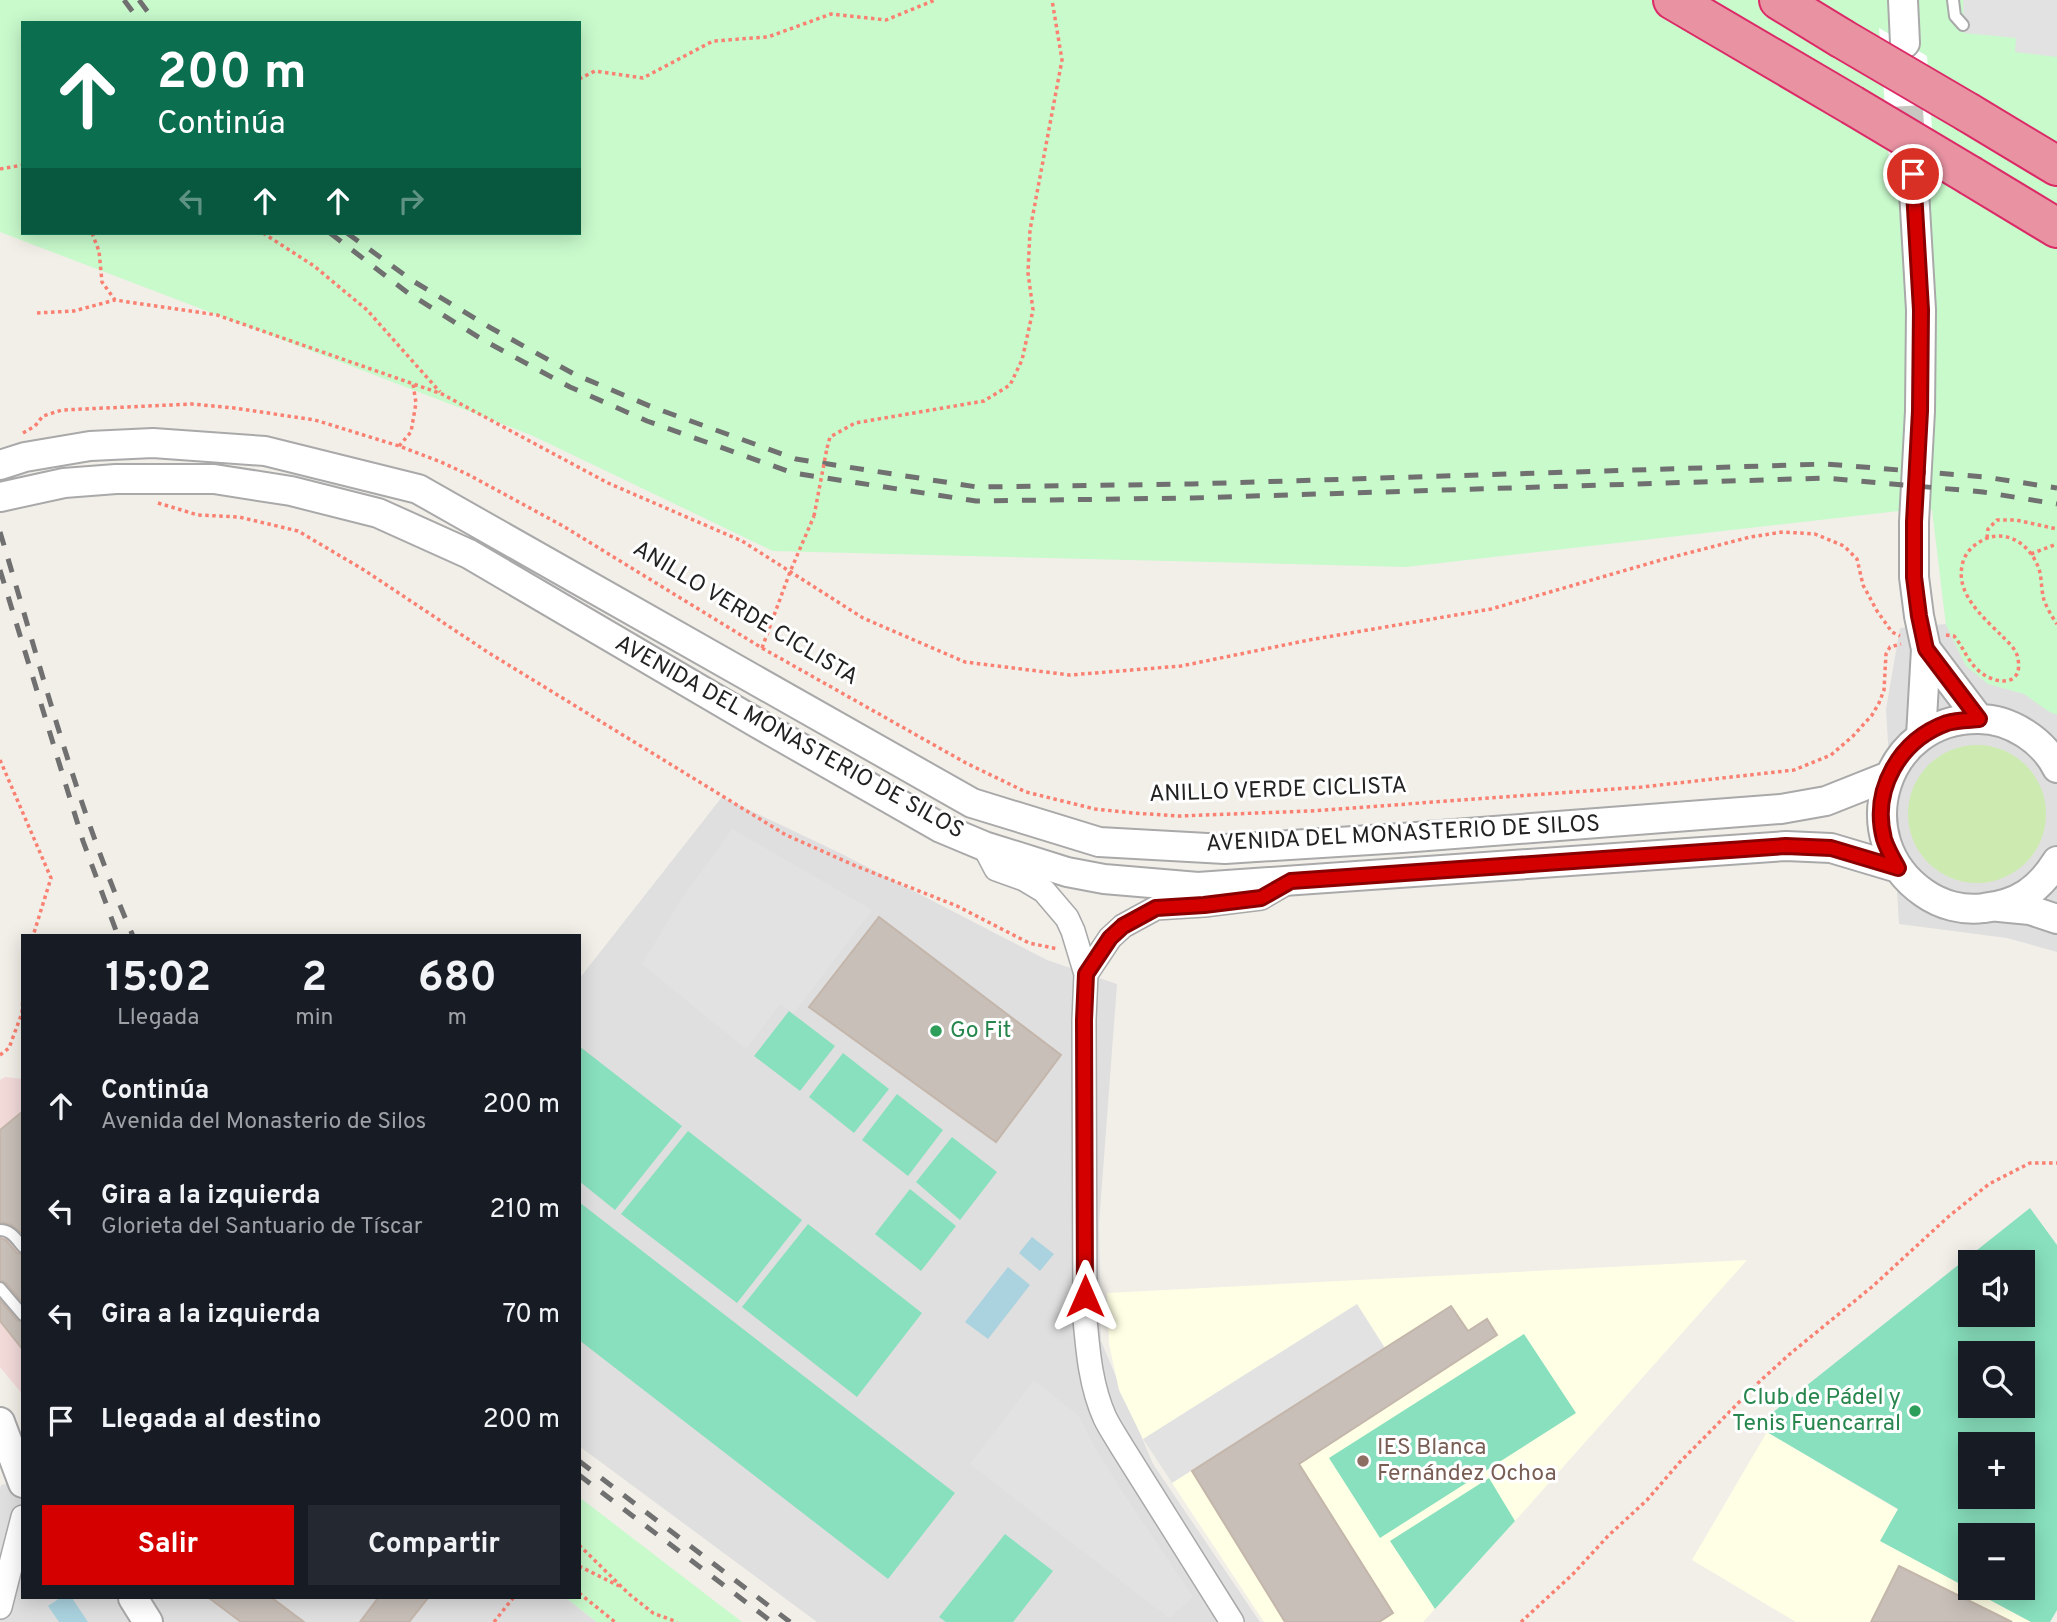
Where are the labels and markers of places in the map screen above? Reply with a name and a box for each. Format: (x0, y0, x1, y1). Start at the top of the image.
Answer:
pin (1883, 144, 1943, 204)
place label: Go Fit (950, 1017, 1012, 1046)
marker: Go Fit (928, 1023, 944, 1039)
place label: Club de Pádel y Tenis Fuencarral (1732, 1384, 1901, 1439)
marker: Club de Pádel y Tenis Fuencarral (1907, 1403, 1923, 1419)
place label: IES Blanca Fernández Ochoa (1377, 1434, 1557, 1489)
marker: IES Blanca Fernández Ochoa (1355, 1453, 1371, 1469)

